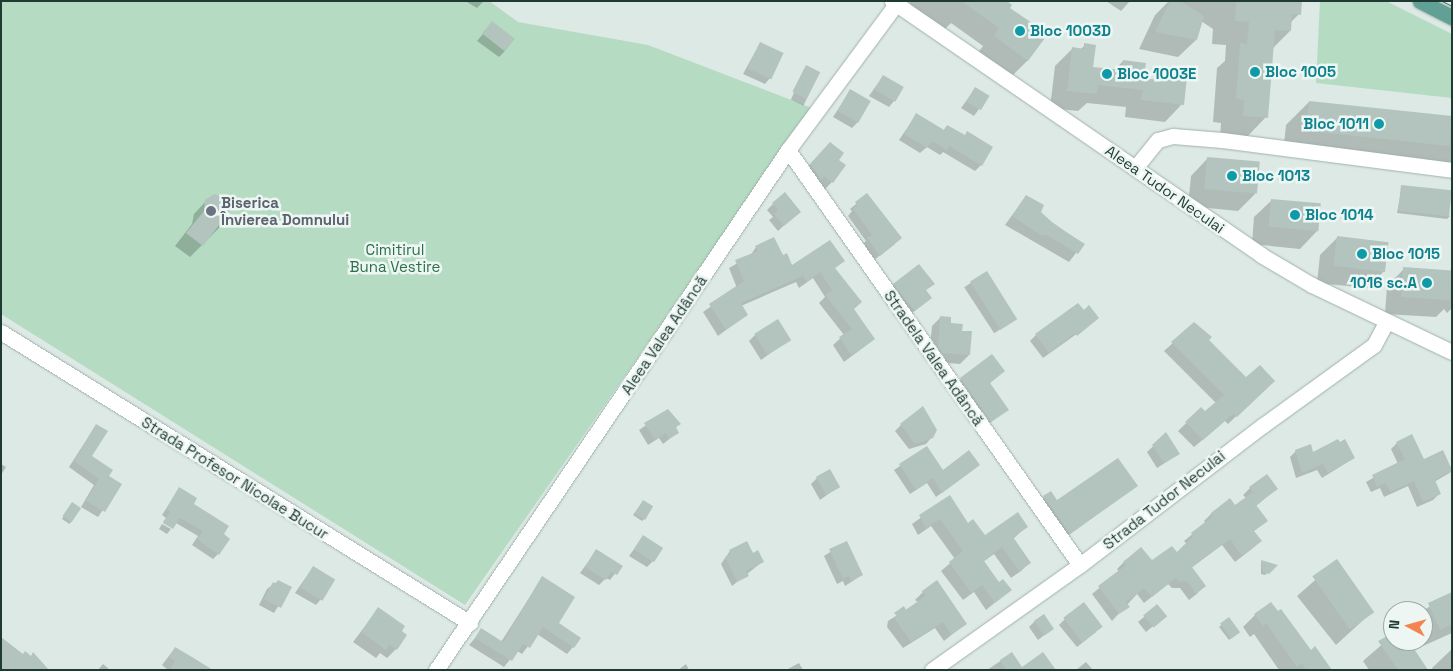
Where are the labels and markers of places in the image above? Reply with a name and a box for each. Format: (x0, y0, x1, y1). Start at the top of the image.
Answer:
place label: Bloc 1003D (1030, 22, 1111, 40)
marker: Bloc 1003D (1014, 25, 1026, 37)
place label: Bloc 1005 (1265, 63, 1336, 81)
place label: Bloc 1003E (1117, 65, 1196, 83)
marker: Bloc 1005 (1249, 66, 1261, 78)
marker: Bloc 1003E (1101, 68, 1113, 80)
place label: Bloc 1011 (1303, 115, 1369, 133)
marker: Bloc 1011 (1373, 118, 1385, 130)
place label: Bloc 1013 (1242, 167, 1310, 185)
marker: Bloc 1013 (1226, 170, 1238, 182)
place label: Biserica Învierea Domnului (221, 193, 349, 228)
marker: Biserica Învierea Domnului (205, 205, 217, 217)
place label: Bloc 1014 (1305, 206, 1374, 224)
marker: Bloc 1014 (1289, 209, 1301, 221)
place label: Bloc 1015 (1372, 245, 1440, 263)
marker: Bloc 1015 (1356, 248, 1368, 260)
place label: 1016 sc.A (1350, 274, 1417, 292)
marker: 1016 sc.A (1421, 277, 1433, 289)

